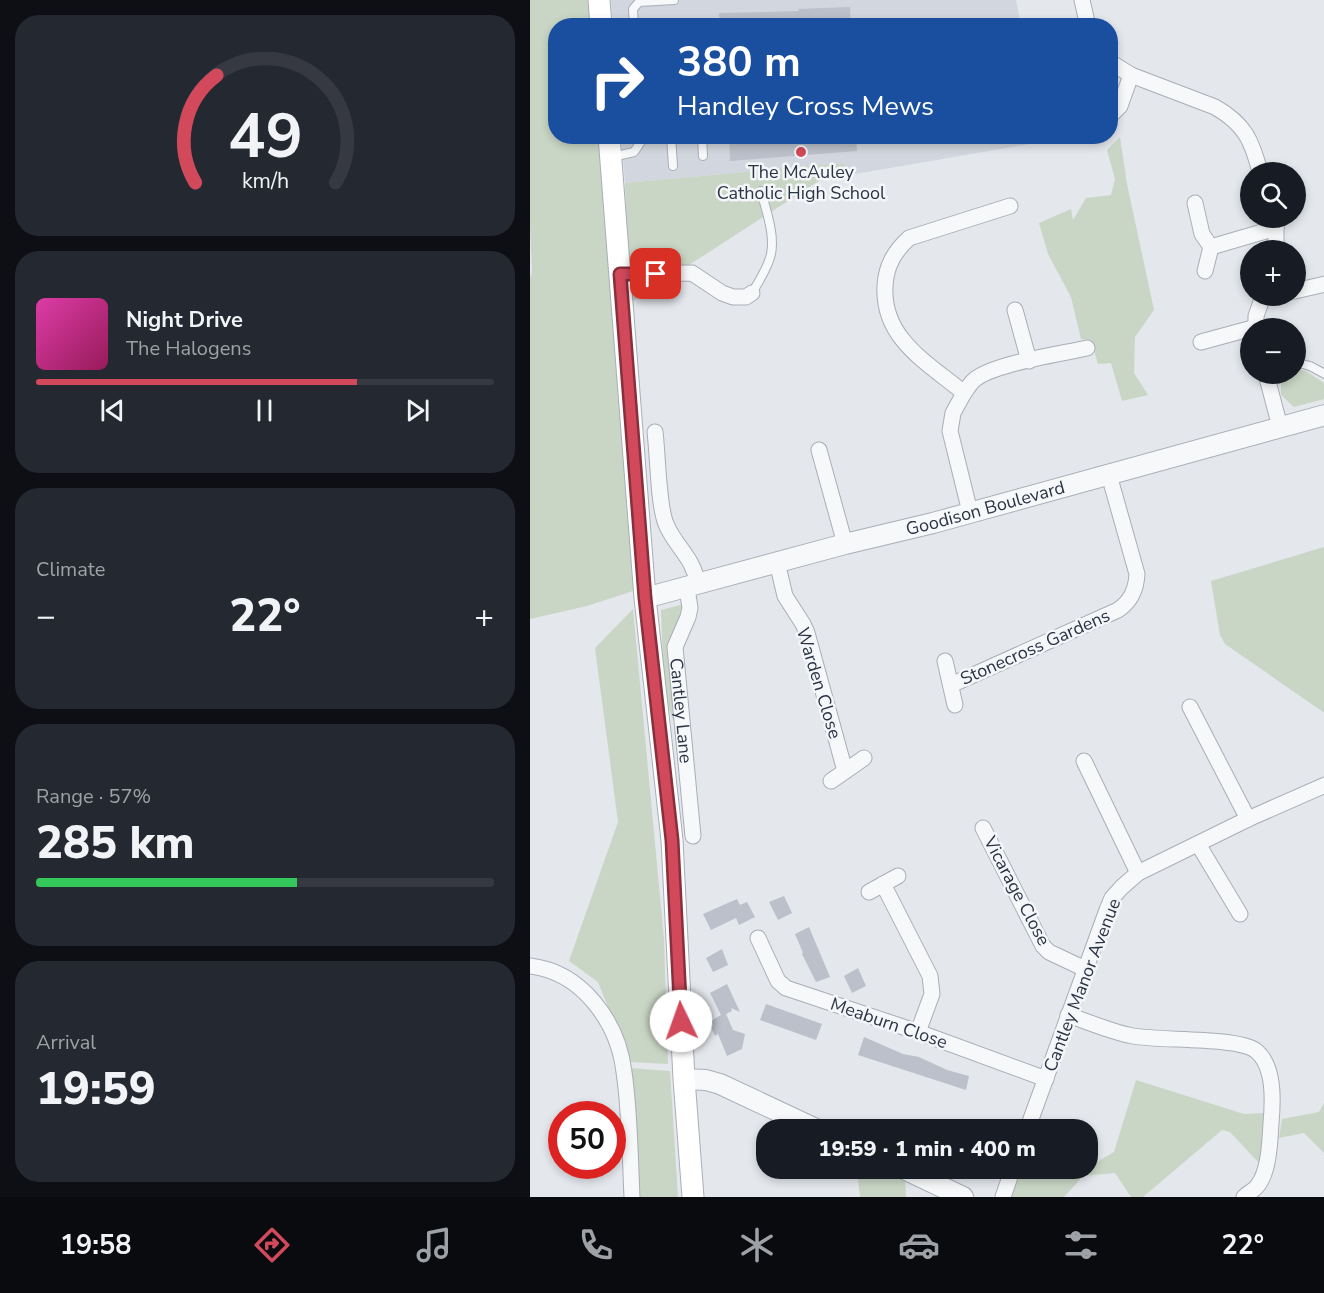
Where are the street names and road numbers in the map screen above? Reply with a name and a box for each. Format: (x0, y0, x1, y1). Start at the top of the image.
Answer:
street label: Goodison Boulevard (903, 475, 1068, 541)
street label: Stonecross Gardens (956, 603, 1114, 691)
street label: Warden Close (791, 624, 847, 742)
street label: Cantley Lane (664, 657, 698, 764)
street label: Vicarage Close (978, 831, 1056, 950)
street label: Cantley Manor Avenue (1038, 895, 1126, 1075)
street label: Meaburn Close (827, 992, 951, 1054)

